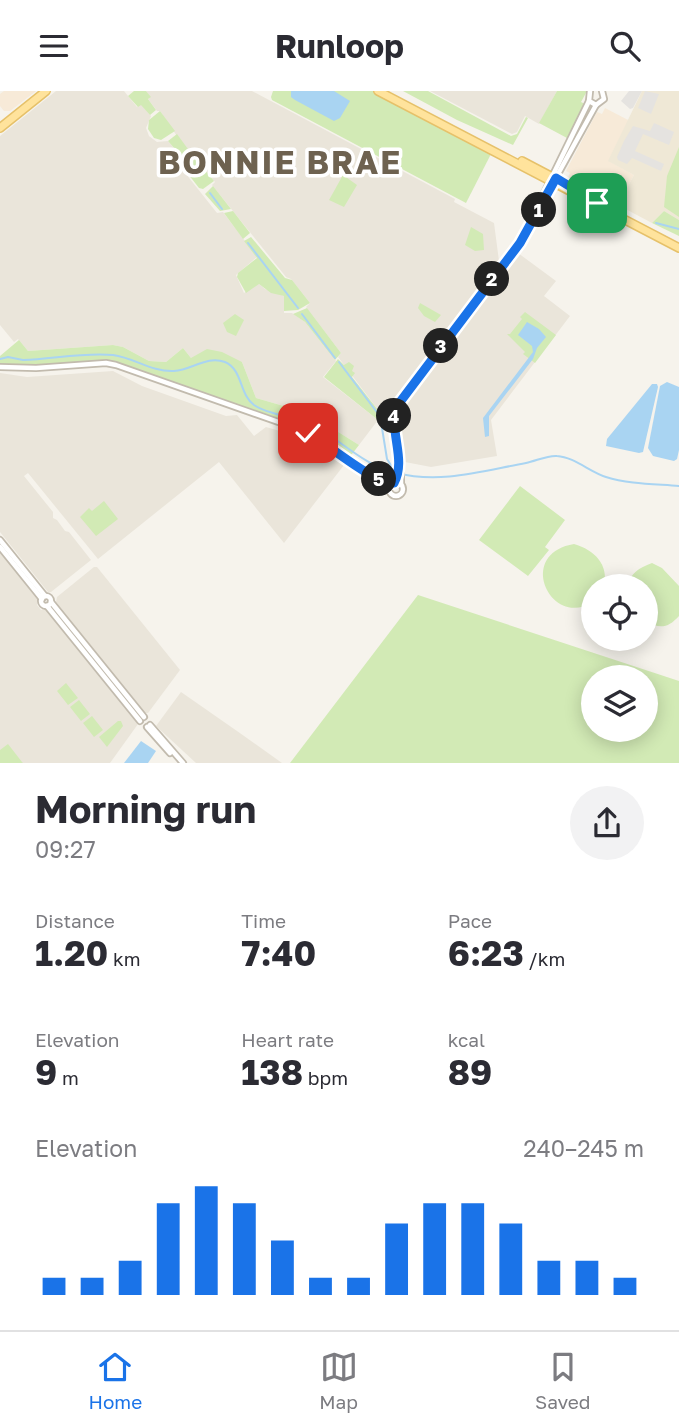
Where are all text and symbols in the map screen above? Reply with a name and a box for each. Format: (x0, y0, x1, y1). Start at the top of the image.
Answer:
icon: menu (35, 27, 73, 65)
text: Runloop (275, 27, 404, 65)
icon: search (606, 27, 644, 65)
district label: BONNIE BRAE (158, 143, 402, 181)
pin (567, 173, 627, 233)
icon: arrive (578, 184, 616, 222)
pin: 1 (522, 193, 556, 227)
text: 1 (534, 198, 543, 221)
pin: 2 (475, 261, 510, 297)
text: 2 (486, 267, 497, 290)
pin: 3 (424, 329, 458, 363)
text: 3 (435, 334, 446, 357)
pin: 4 (376, 399, 412, 433)
pin (278, 403, 338, 463)
text: 4 (388, 404, 399, 427)
icon: check (289, 414, 327, 452)
pin: 5 (362, 461, 396, 497)
text: 5 (373, 467, 384, 490)
map controls (581, 574, 658, 742)
button: locate (581, 574, 658, 651)
button: layers (581, 665, 658, 742)
text: Morning run (35, 786, 256, 831)
button: share (570, 786, 644, 860)
text: 09:27 (35, 835, 96, 863)
text: Distance (35, 909, 115, 932)
text: Time (241, 909, 286, 932)
text: Pace (448, 909, 492, 932)
text: 1.20 (35, 932, 108, 974)
text: 7:40 (241, 932, 316, 974)
text: 6:23 (448, 932, 524, 974)
text: km (108, 947, 141, 970)
text: /km (524, 947, 565, 970)
text: Elevation (35, 1028, 120, 1051)
text: Heart rate (241, 1028, 334, 1051)
text: kcal (448, 1028, 485, 1051)
text: 9 (35, 1051, 57, 1093)
text: 138 (241, 1051, 303, 1093)
text: 89 (448, 1051, 492, 1093)
text: m (57, 1066, 79, 1089)
text: bpm (303, 1066, 348, 1089)
text: Elevation (35, 1134, 137, 1162)
text: 240–245 m (523, 1134, 644, 1162)
tab: Home (89, 1348, 142, 1413)
tab: Map (319, 1348, 358, 1413)
tab: Saved (535, 1348, 590, 1413)

